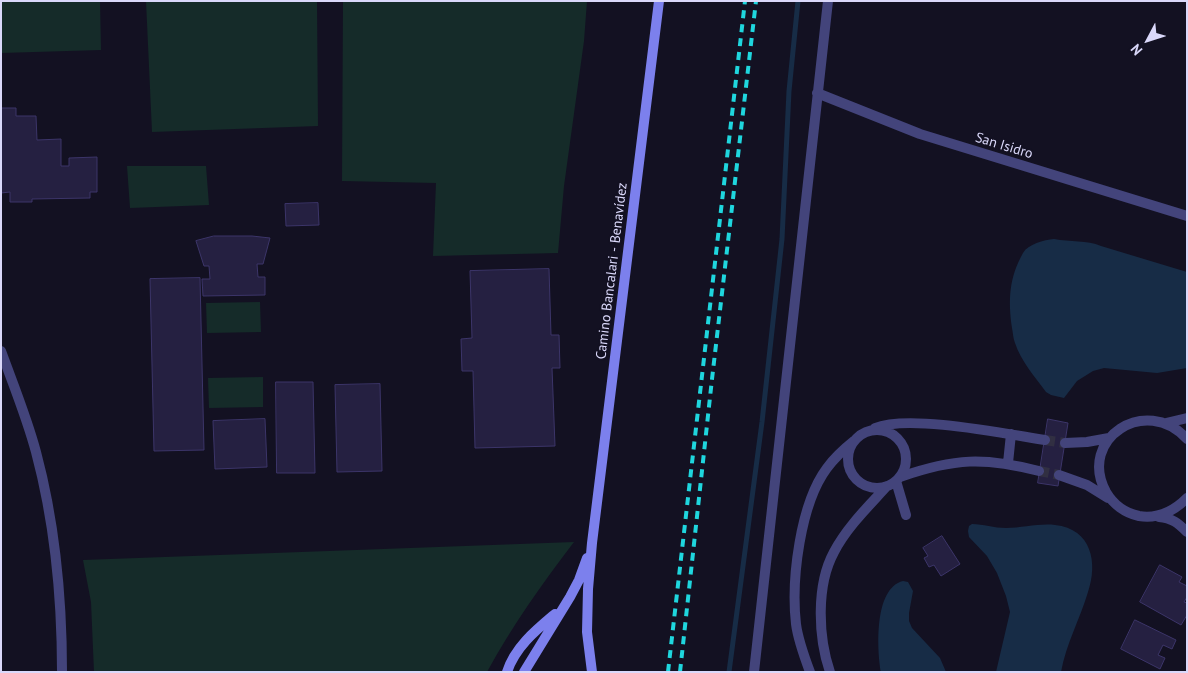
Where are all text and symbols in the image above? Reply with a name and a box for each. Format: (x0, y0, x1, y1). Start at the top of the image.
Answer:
north arrow (1123, 15, 1173, 65)
text: N (1127, 40, 1146, 59)
street label: San Isidro (973, 129, 1035, 163)
street label: Camino Bancalari - Benavídez (593, 182, 631, 360)

